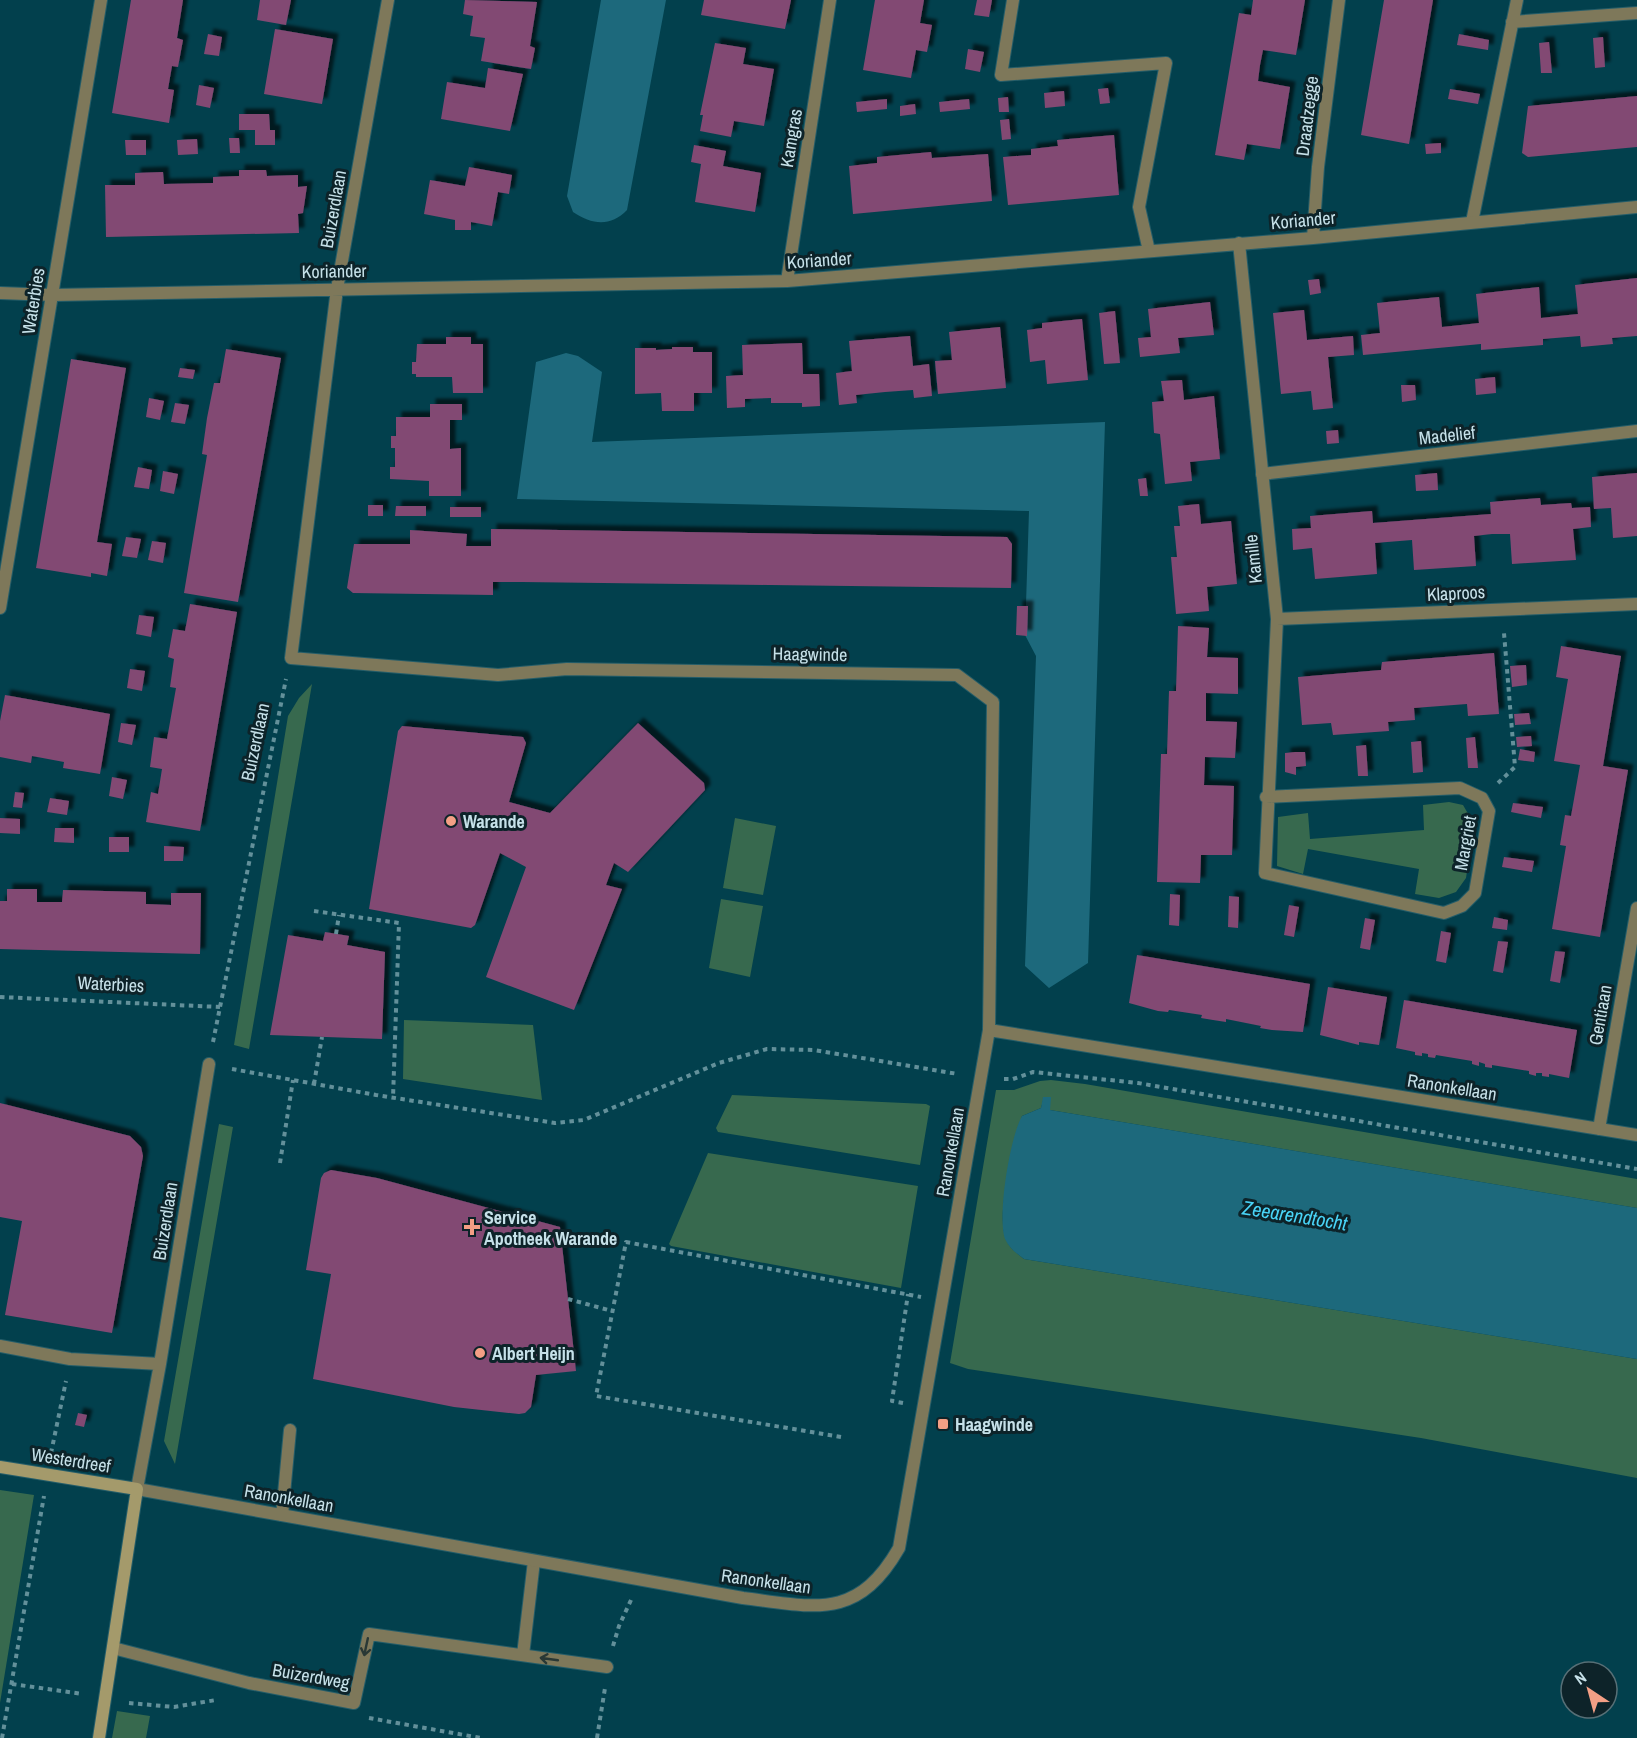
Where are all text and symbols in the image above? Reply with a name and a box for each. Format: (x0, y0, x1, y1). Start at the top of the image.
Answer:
street label: Draadzegge (1290, 75, 1324, 157)
street label: Kamgras (774, 107, 808, 169)
street label: Buizerdlaan (314, 168, 352, 250)
street label: Koriander (1270, 205, 1336, 235)
street label: Koriander (786, 245, 852, 275)
street label: Koriander (301, 258, 367, 284)
street label: Waterbies (15, 266, 51, 336)
street label: Madelief (1418, 420, 1477, 450)
street label: Kamille (1238, 533, 1268, 585)
street label: Klaproos (1426, 579, 1486, 607)
street label: Haagwinde (772, 641, 848, 667)
street label: Buizerdlaan (235, 701, 275, 783)
place label: Warande (463, 809, 525, 834)
marker: Warande (444, 814, 458, 828)
street label: Margriet (1448, 814, 1482, 872)
street label: Waterbies (77, 970, 145, 998)
street label: Gentiaan (1582, 983, 1618, 1047)
street label: Ranonkellaan (1405, 1068, 1499, 1106)
street label: Ranonkellaan (930, 1105, 970, 1199)
street label: Buizerdlaan (146, 1180, 184, 1262)
water label: Zeearendtocht (1240, 1193, 1350, 1237)
place label: Service Apotheek Warande (484, 1205, 617, 1251)
marker: Service Apotheek Warande (465, 1220, 479, 1234)
place label: Albert Heijn (492, 1341, 575, 1366)
marker: Albert Heijn (473, 1346, 487, 1360)
place label: Haagwinde (955, 1412, 1033, 1437)
marker: Haagwinde (936, 1417, 950, 1431)
street label: Westerdreef (29, 1441, 113, 1479)
street label: Ranonkellaan (242, 1478, 336, 1518)
street label: Ranonkellaan (720, 1562, 812, 1600)
one-way arrow (360, 1637, 372, 1656)
one-way arrow (540, 1654, 560, 1665)
street label: Buizerdweg (270, 1657, 352, 1695)
north arrow (1559, 1660, 1619, 1720)
text: N (1570, 1666, 1590, 1690)

